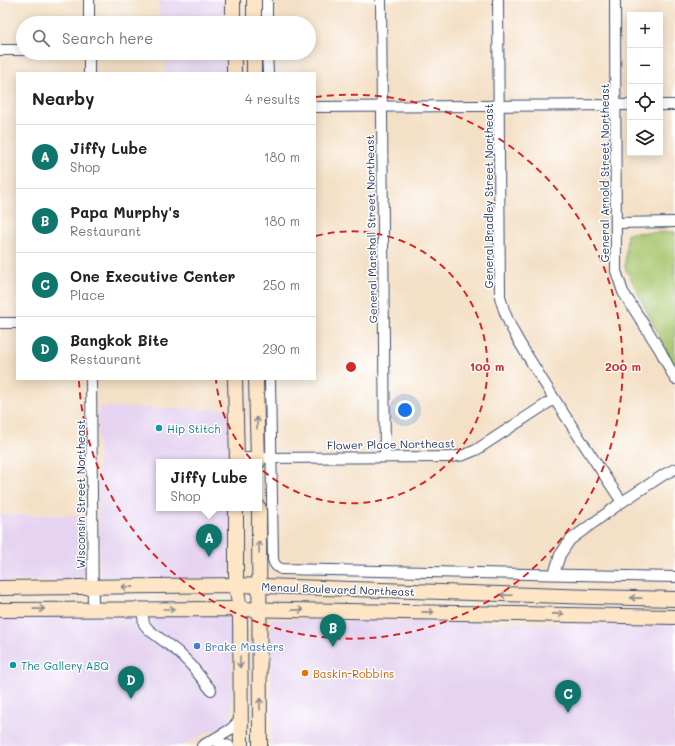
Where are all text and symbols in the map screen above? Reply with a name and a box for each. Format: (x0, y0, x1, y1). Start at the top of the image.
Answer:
map controls (627, 12, 663, 156)
button: + (627, 12, 663, 48)
search box (16, 16, 316, 60)
icon: search (30, 27, 52, 49)
text: Search here (62, 28, 153, 48)
button: − (627, 48, 663, 84)
street label: General Arnold Street Northeast (597, 83, 612, 263)
button: locate (627, 84, 663, 120)
text: Nearby (32, 87, 94, 109)
text: 4 results (245, 90, 300, 107)
street label: General Bradley Street Northeast (481, 103, 496, 289)
button: layers (627, 120, 663, 156)
street label: General Marshall Street Northeast (362, 134, 380, 323)
text: Jiffy Lube (70, 138, 147, 158)
text: A (40, 148, 50, 165)
text: 180 m (264, 148, 300, 165)
text: Shop (70, 158, 100, 175)
text: Papa Murphy's (70, 202, 180, 222)
text: B (41, 212, 49, 229)
text: 180 m (264, 212, 300, 229)
text: Restaurant (70, 222, 141, 239)
text: One Executive Center (70, 266, 235, 286)
text: C (40, 276, 50, 293)
text: 250 m (263, 276, 300, 293)
text: Place (70, 286, 105, 303)
text: Bangkok Bite (70, 330, 168, 350)
text: D (40, 340, 50, 357)
text: 290 m (263, 340, 300, 357)
text: Restaurant (70, 350, 141, 367)
text: 100 m (470, 358, 504, 374)
text: 200 m (605, 358, 641, 374)
centre of rings (344, 360, 358, 374)
your location (395, 400, 415, 420)
one-way arrow (253, 417, 261, 430)
street label: Wisconsin Street Northeast (73, 419, 88, 569)
place label: Hip Stitch (167, 421, 220, 436)
marker: Hip Stitch (154, 423, 164, 433)
street label: Flower Place Northeast (327, 435, 455, 453)
popup (156, 459, 262, 511)
text: Jiffy Lube (170, 467, 248, 487)
text: Shop (170, 487, 201, 504)
pin: A (196, 524, 222, 557)
one-way arrow (255, 541, 263, 554)
street label: Menaul Boulevard Northeast (261, 579, 415, 599)
one-way arrow (121, 583, 134, 591)
one-way arrow (500, 591, 513, 598)
one-way arrow (630, 594, 643, 602)
one-way arrow (162, 605, 175, 613)
one-way arrow (32, 606, 45, 613)
one-way arrow (291, 606, 304, 614)
one-way arrow (421, 608, 434, 616)
one-way arrow (551, 611, 564, 618)
pin: B (320, 614, 346, 647)
place label: Brake Masters (205, 639, 284, 654)
marker: Brake Masters (192, 641, 202, 651)
one-way arrow (236, 655, 244, 668)
place label: The Gallery ABQ (21, 658, 109, 673)
marker: The Gallery ABQ (8, 660, 18, 670)
pin: D (118, 666, 144, 699)
place label: Baskin-Robbins (313, 666, 394, 681)
marker: Baskin-Robbins (300, 668, 310, 678)
pin: C (555, 680, 581, 713)
one-way arrow (256, 698, 264, 711)

